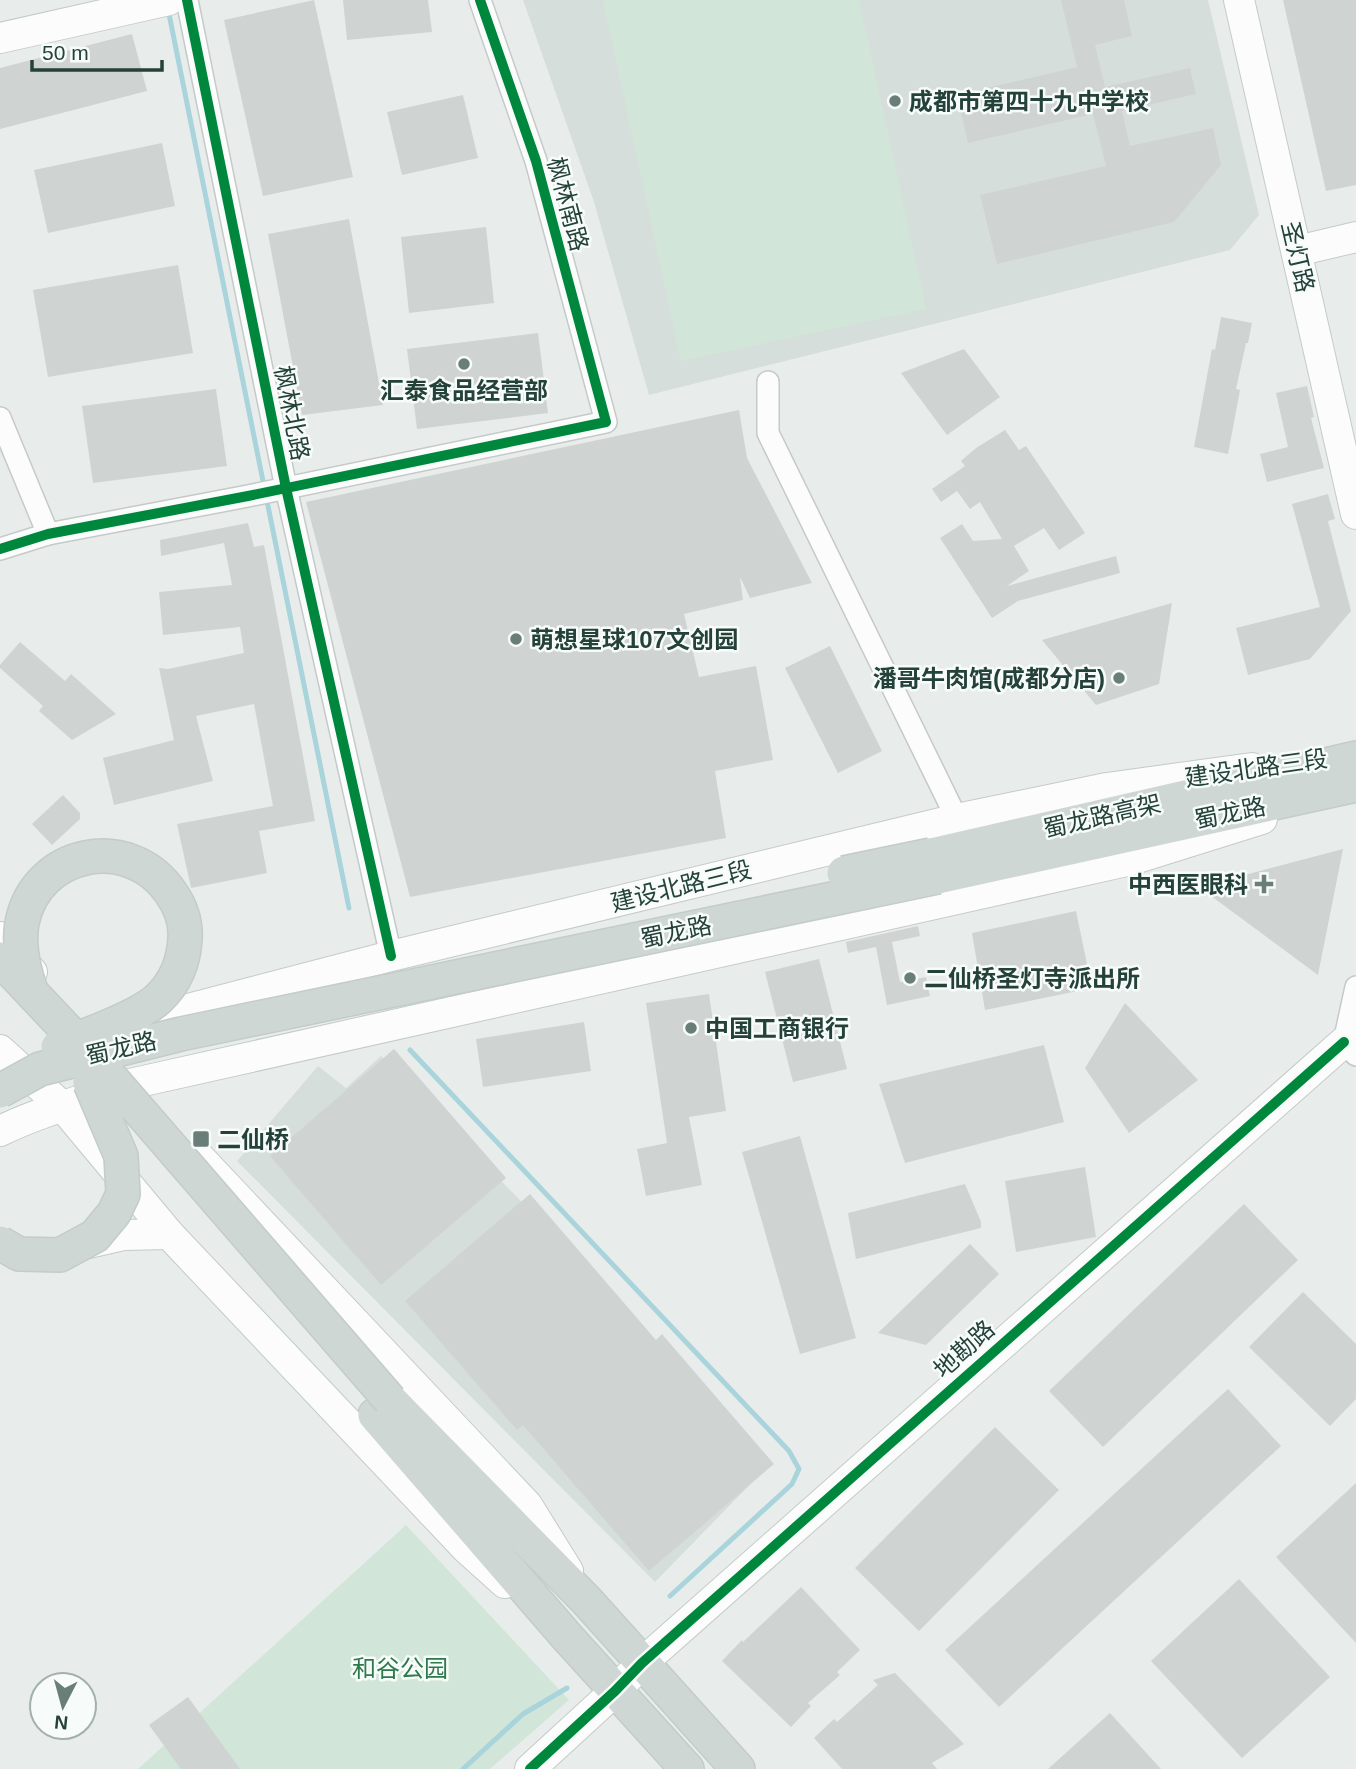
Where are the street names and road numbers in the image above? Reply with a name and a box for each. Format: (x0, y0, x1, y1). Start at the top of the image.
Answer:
street label: 枫林南路 (543, 154, 593, 254)
street label: 圣灯路 (1277, 219, 1319, 295)
street label: 枫林北路 (270, 363, 314, 463)
street label: 建设北路三段 (1183, 745, 1329, 791)
street label: 蜀龙路高架 (1041, 789, 1163, 843)
street label: 蜀龙路 (1192, 792, 1268, 834)
street label: 建设北路三段 (608, 855, 754, 917)
street label: 蜀龙路 (638, 911, 714, 953)
street label: 蜀龙路 (83, 1027, 159, 1069)
street label: 地勘路 (928, 1315, 1000, 1383)

